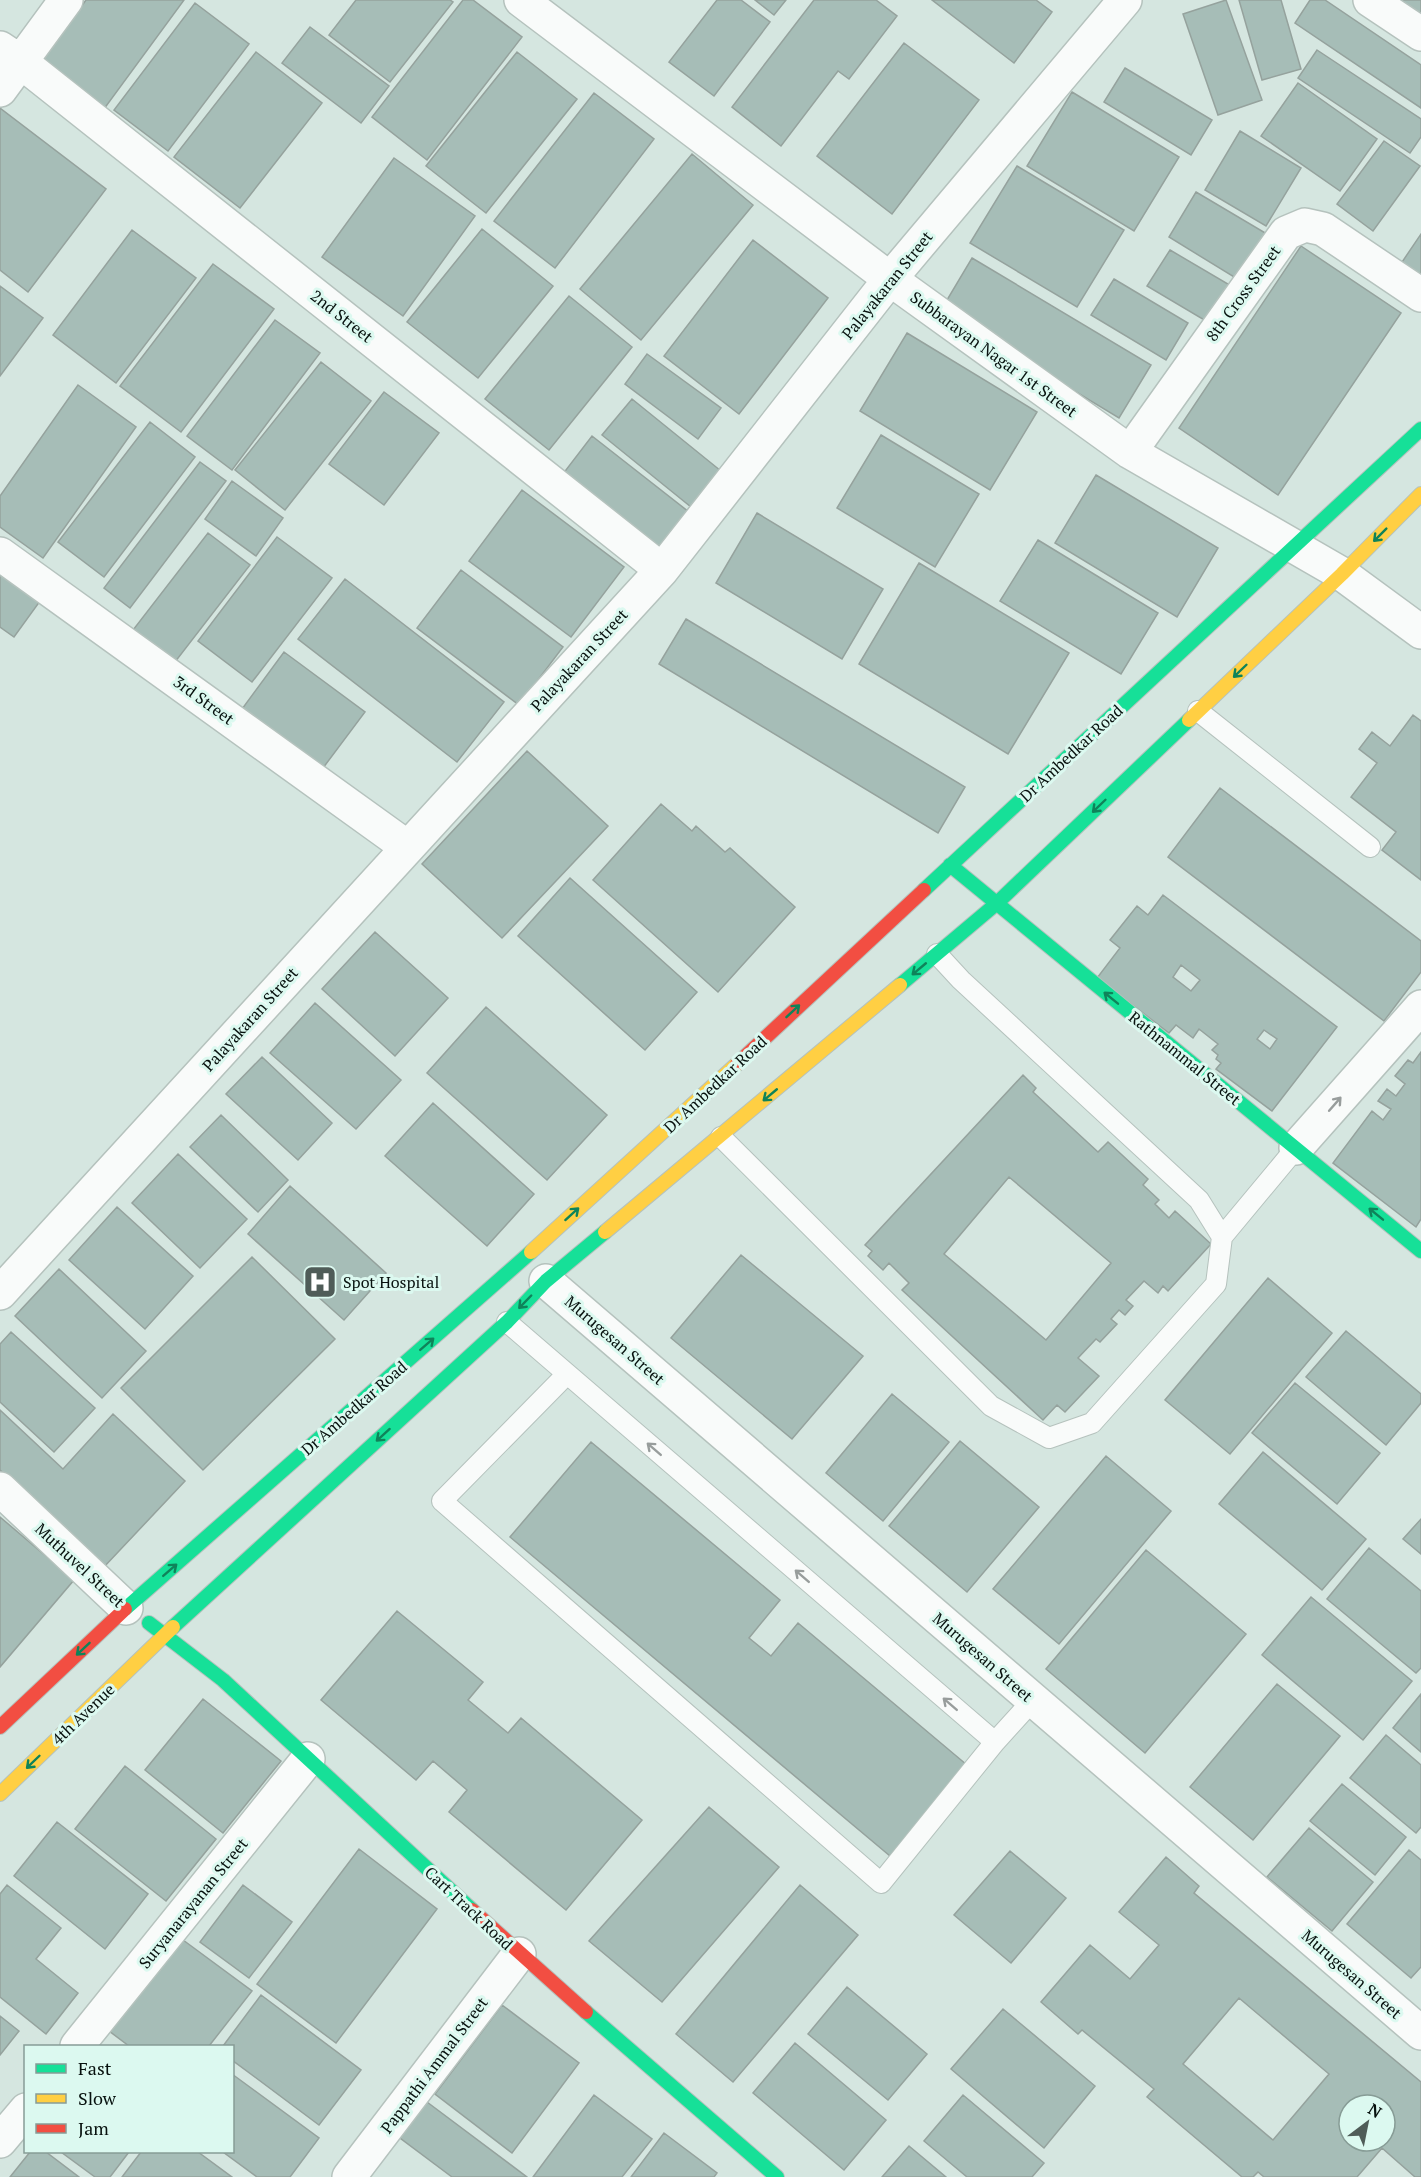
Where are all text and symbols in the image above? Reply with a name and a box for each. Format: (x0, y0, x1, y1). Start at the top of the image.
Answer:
street label: Palayakaran Street (837, 226, 938, 344)
street label: 8th Cross Street (1201, 241, 1285, 345)
street label: 2nd Street (306, 285, 378, 347)
street label: Subbarayan Nagar 1st Street (906, 286, 1082, 422)
one-way arrow (1372, 528, 1387, 543)
street label: Palayakaran Street (526, 604, 633, 716)
one-way arrow (1233, 664, 1248, 678)
street label: 3rd Street (169, 670, 239, 730)
street label: Dr Ambedkar Road (1015, 699, 1127, 807)
one-way arrow (1091, 799, 1106, 813)
street label: Palayakaran Street (197, 962, 303, 1076)
one-way arrow (912, 962, 927, 976)
one-way arrow (1103, 991, 1119, 1004)
one-way arrow (785, 1004, 800, 1018)
street label: Rathnammal Street (1124, 1006, 1246, 1110)
street label: Dr Ambedkar Road (659, 1030, 771, 1138)
one-way arrow (763, 1088, 778, 1102)
one-way arrow (1328, 1097, 1342, 1112)
one-way arrow (565, 1207, 580, 1221)
one-way arrow (1368, 1207, 1384, 1220)
hospital icon: Spot Hospital (302, 1264, 338, 1300)
place label: Spot Hospital (343, 1271, 439, 1293)
street label: Murugesan Street (560, 1290, 670, 1390)
one-way arrow (518, 1295, 533, 1310)
one-way arrow (419, 1337, 434, 1351)
street label: Dr Ambedkar Road (296, 1356, 412, 1460)
one-way arrow (375, 1428, 390, 1442)
one-way arrow (647, 1443, 663, 1457)
street label: Muthuvel Street (31, 1518, 130, 1612)
one-way arrow (162, 1563, 177, 1577)
one-way arrow (794, 1570, 810, 1583)
street label: Murugesan Street (928, 1607, 1038, 1707)
one-way arrow (76, 1641, 91, 1656)
street label: 4th Avenue (47, 1678, 119, 1750)
one-way arrow (942, 1697, 958, 1710)
one-way arrow (26, 1755, 41, 1770)
street label: Suryanarayanan Street (133, 1833, 253, 1973)
street label: Cart Track Road (420, 1861, 518, 1955)
street label: Murugesan Street (1297, 1924, 1407, 2024)
street label: Pappathi Ammal Street (375, 1992, 493, 2138)
legend (24, 2045, 234, 2153)
text: Fast (78, 2056, 112, 2080)
text: Slow (78, 2086, 117, 2110)
north arrow (1337, 2093, 1397, 2153)
text: N (1364, 2098, 1386, 2123)
text: Jam (78, 2116, 109, 2140)

